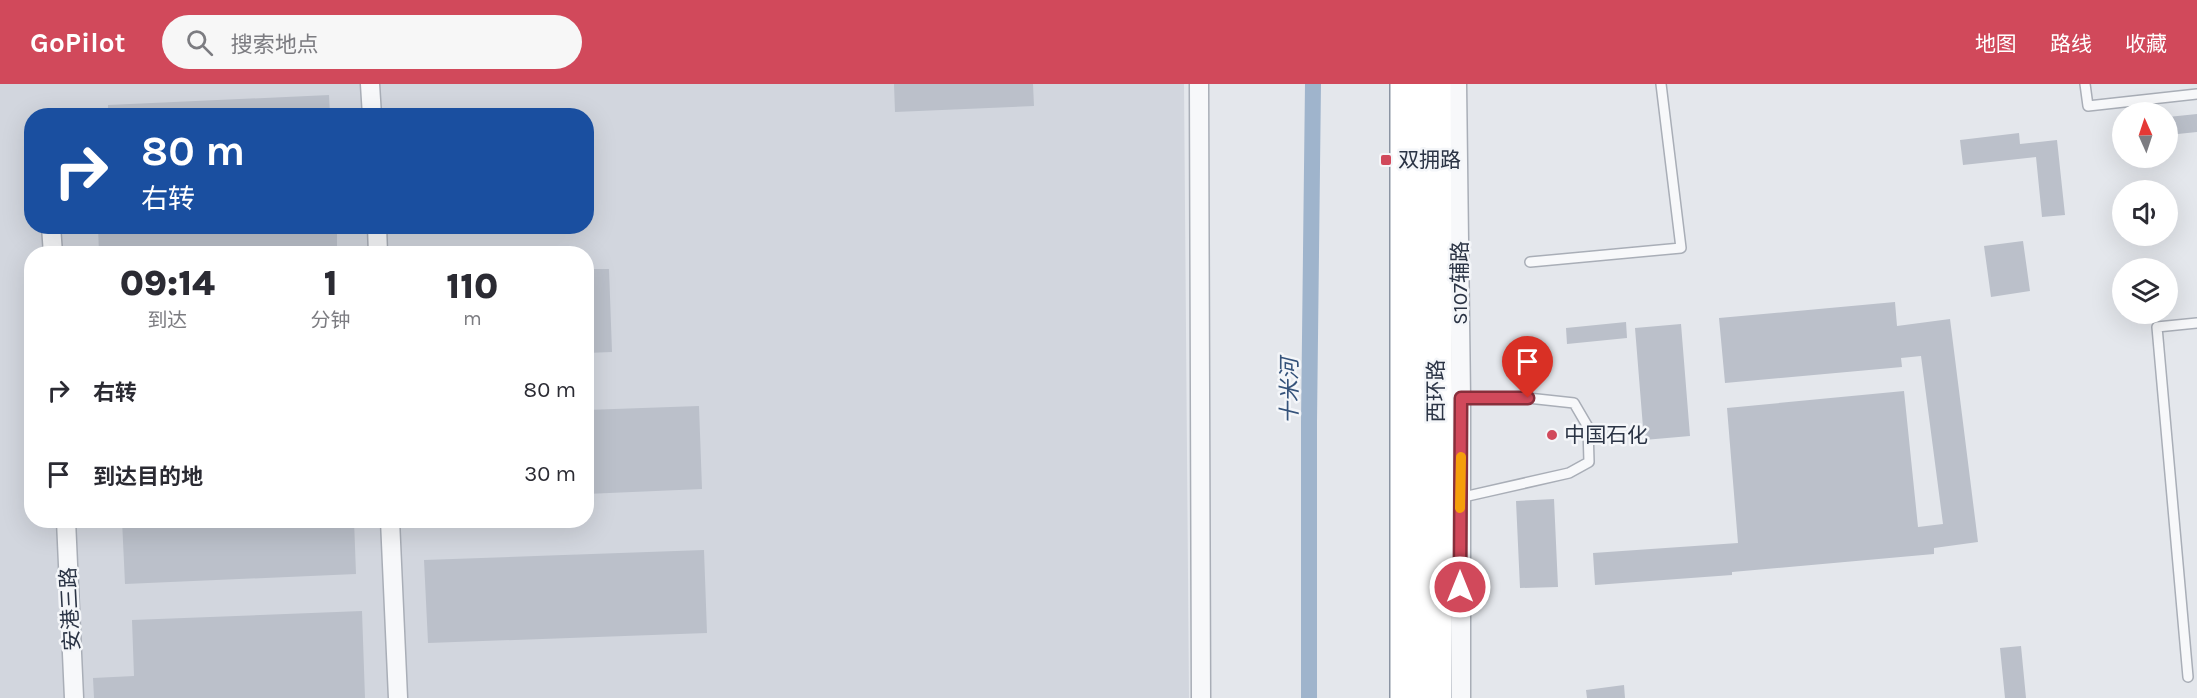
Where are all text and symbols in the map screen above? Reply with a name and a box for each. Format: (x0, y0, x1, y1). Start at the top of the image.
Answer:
search box (162, 15, 582, 69)
text: GoPilot (30, 26, 126, 59)
icon: search (183, 26, 216, 59)
text: 搜索地点 (231, 32, 319, 58)
text: 地图 (1975, 32, 2017, 56)
text: 路线 (2050, 32, 2092, 56)
text: 收藏 (2125, 32, 2167, 56)
north arrow (2112, 102, 2178, 168)
map controls (2112, 102, 2178, 324)
text: 80 m (141, 126, 245, 176)
icon: right (42, 132, 120, 210)
place label: 双拥路 (1398, 148, 1461, 172)
marker: 双拥路 (1379, 153, 1393, 167)
button: sound (2112, 180, 2178, 246)
text: 右转 (141, 183, 195, 215)
street label: S107辅路 (1448, 241, 1472, 325)
button: layers (2112, 258, 2178, 324)
text: 09:14 (120, 262, 215, 304)
text: 1 (324, 262, 338, 304)
text: 110 (446, 265, 498, 307)
text: m (463, 307, 482, 330)
text: 到达 (147, 309, 187, 332)
text: 分钟 (311, 309, 351, 332)
pin (1502, 336, 1553, 398)
icon: arrive (1511, 345, 1544, 378)
water label: 十米河 (1277, 354, 1303, 424)
street label: 西环路 (1424, 360, 1448, 423)
icon: right (42, 374, 75, 407)
text: 80 m (524, 377, 576, 403)
text: 右转 (93, 380, 137, 406)
place label: 中国石化 (1564, 423, 1648, 447)
marker: 中国石化 (1545, 428, 1559, 442)
icon: arrive (42, 458, 75, 491)
text: 30 m (524, 461, 576, 487)
text: 到达目的地 (93, 464, 203, 490)
position arrow (1428, 555, 1492, 619)
street label: 安港三路 (56, 566, 84, 652)

